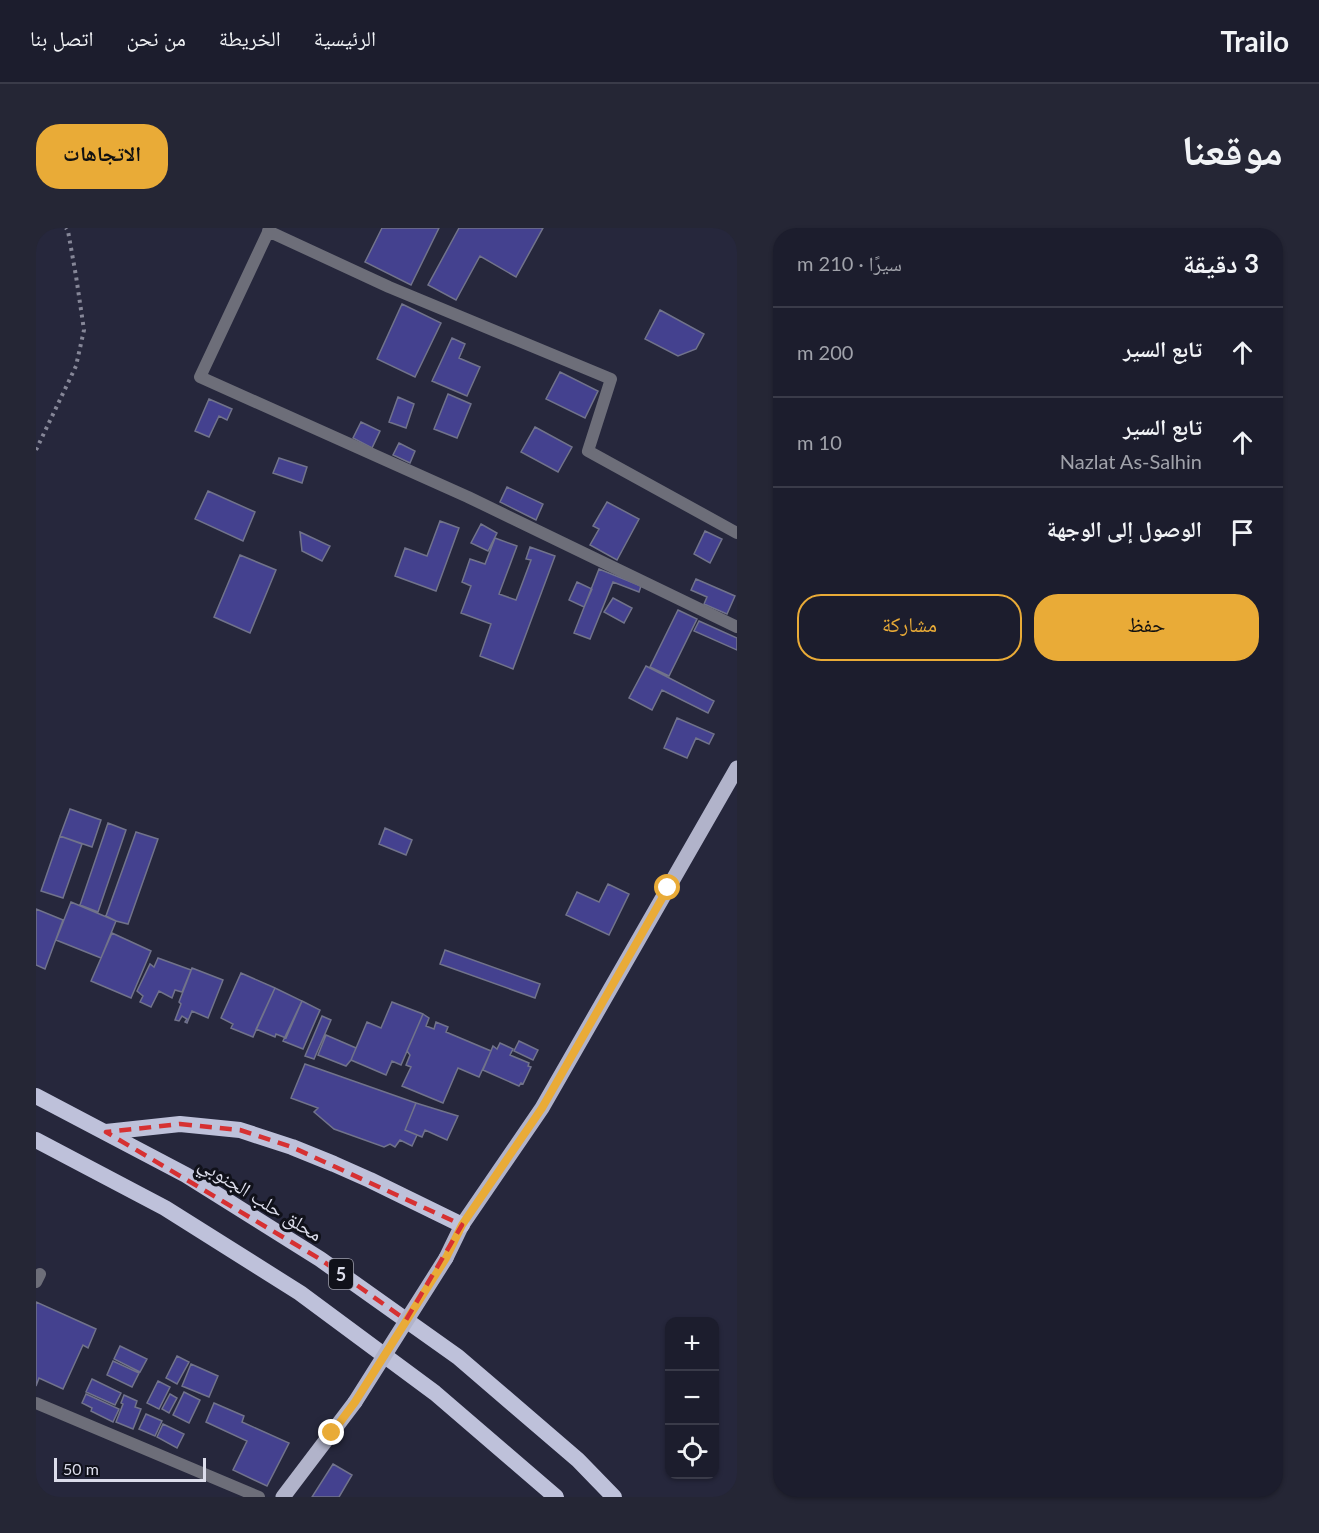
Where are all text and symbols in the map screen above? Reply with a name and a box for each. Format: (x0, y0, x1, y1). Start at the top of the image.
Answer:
text: Trailo (1220, 24, 1289, 58)
text: اتصل بنا (30, 25, 94, 50)
text: من نحن (127, 25, 186, 50)
text: الخريطة (219, 25, 281, 50)
text: الرئيسية (314, 25, 376, 50)
button: الاتجاهات (36, 124, 168, 189)
text: موقعنا (1182, 124, 1283, 174)
text: 3 دقيقة (1183, 247, 1259, 279)
text: سيرًا · 210 m (797, 251, 902, 275)
text: تابع السير (1123, 335, 1202, 362)
icon: ahead (1226, 336, 1259, 369)
text: 200 m (797, 340, 853, 364)
text: تابع السير (1123, 413, 1202, 440)
icon: ahead (1226, 426, 1259, 459)
text: 10 m (797, 430, 842, 454)
text: Nazlat As-Salhin (1060, 449, 1202, 473)
text: الوصول إلى الوجهة (1047, 515, 1202, 542)
icon: arrive (1226, 516, 1259, 549)
button: مشاركة (797, 594, 1022, 661)
button: حفظ (1034, 594, 1259, 661)
route start (654, 874, 680, 900)
street label: محلق حلب الجنوبي (192, 1150, 327, 1250)
road number: 5 (329, 1259, 353, 1289)
map controls (665, 1317, 719, 1479)
button: + (665, 1317, 719, 1371)
button: − (665, 1371, 719, 1425)
route end (318, 1419, 344, 1445)
button: locate (665, 1425, 719, 1479)
scale bar (54, 1455, 206, 1482)
text: 50 m (63, 1459, 99, 1478)

